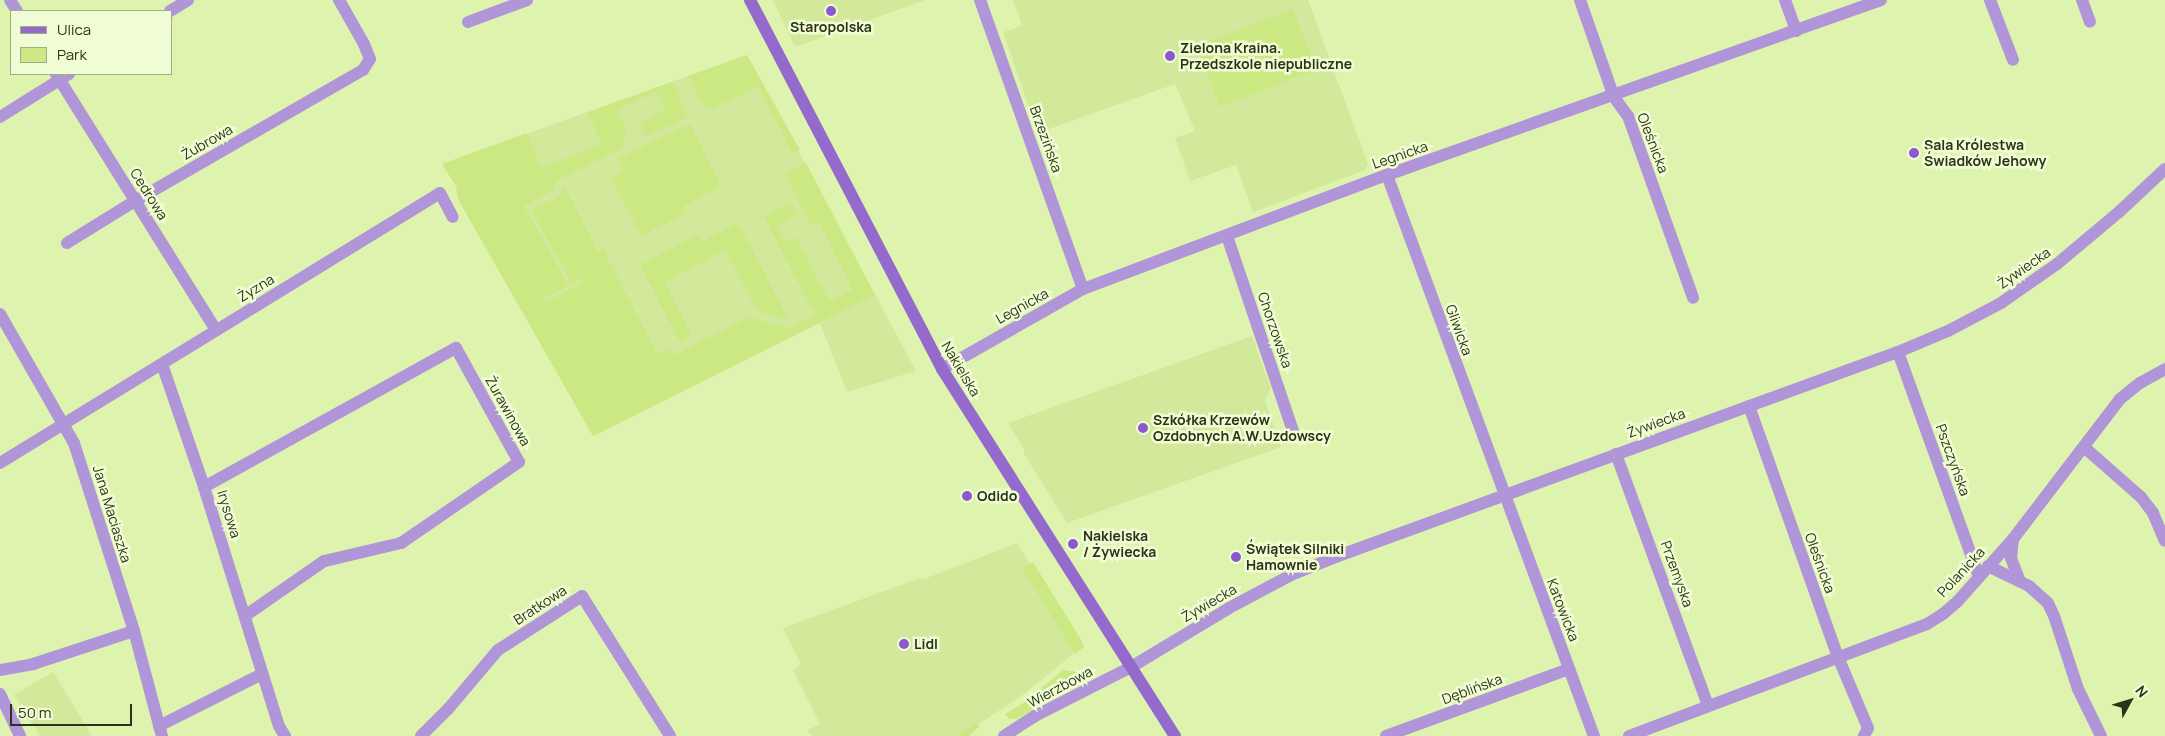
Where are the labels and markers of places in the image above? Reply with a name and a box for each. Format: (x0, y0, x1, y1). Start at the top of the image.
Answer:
marker: Staropolska (825, 5, 837, 17)
place label: Staropolska (790, 19, 872, 35)
place label: Zielona Kraina. Przedszkole niepubliczne (1180, 40, 1352, 72)
marker: Zielona Kraina. Przedszkole niepubliczne (1164, 50, 1176, 62)
place label: Sala Królestwa Świadków Jehowy (1924, 137, 2046, 170)
marker: Sala Królestwa Świadków Jehowy (1908, 147, 1920, 159)
place label: Szkółka Krzewów Ozdobnych A.W.Uzdowscy (1153, 412, 1331, 444)
marker: Szkółka Krzewów Ozdobnych A.W.Uzdowscy (1137, 422, 1149, 434)
place label: Odido (977, 488, 1017, 504)
marker: Odido (961, 490, 973, 502)
place label: Nakielska / Żywiecka (1083, 528, 1156, 560)
marker: Nakielska / Żywiecka (1067, 538, 1079, 550)
place label: Świątek Silniki Hamownie (1246, 541, 1344, 574)
marker: Świątek Silniki Hamownie (1230, 551, 1242, 563)
place label: Lidl (914, 636, 938, 652)
marker: Lidl (898, 638, 910, 650)

